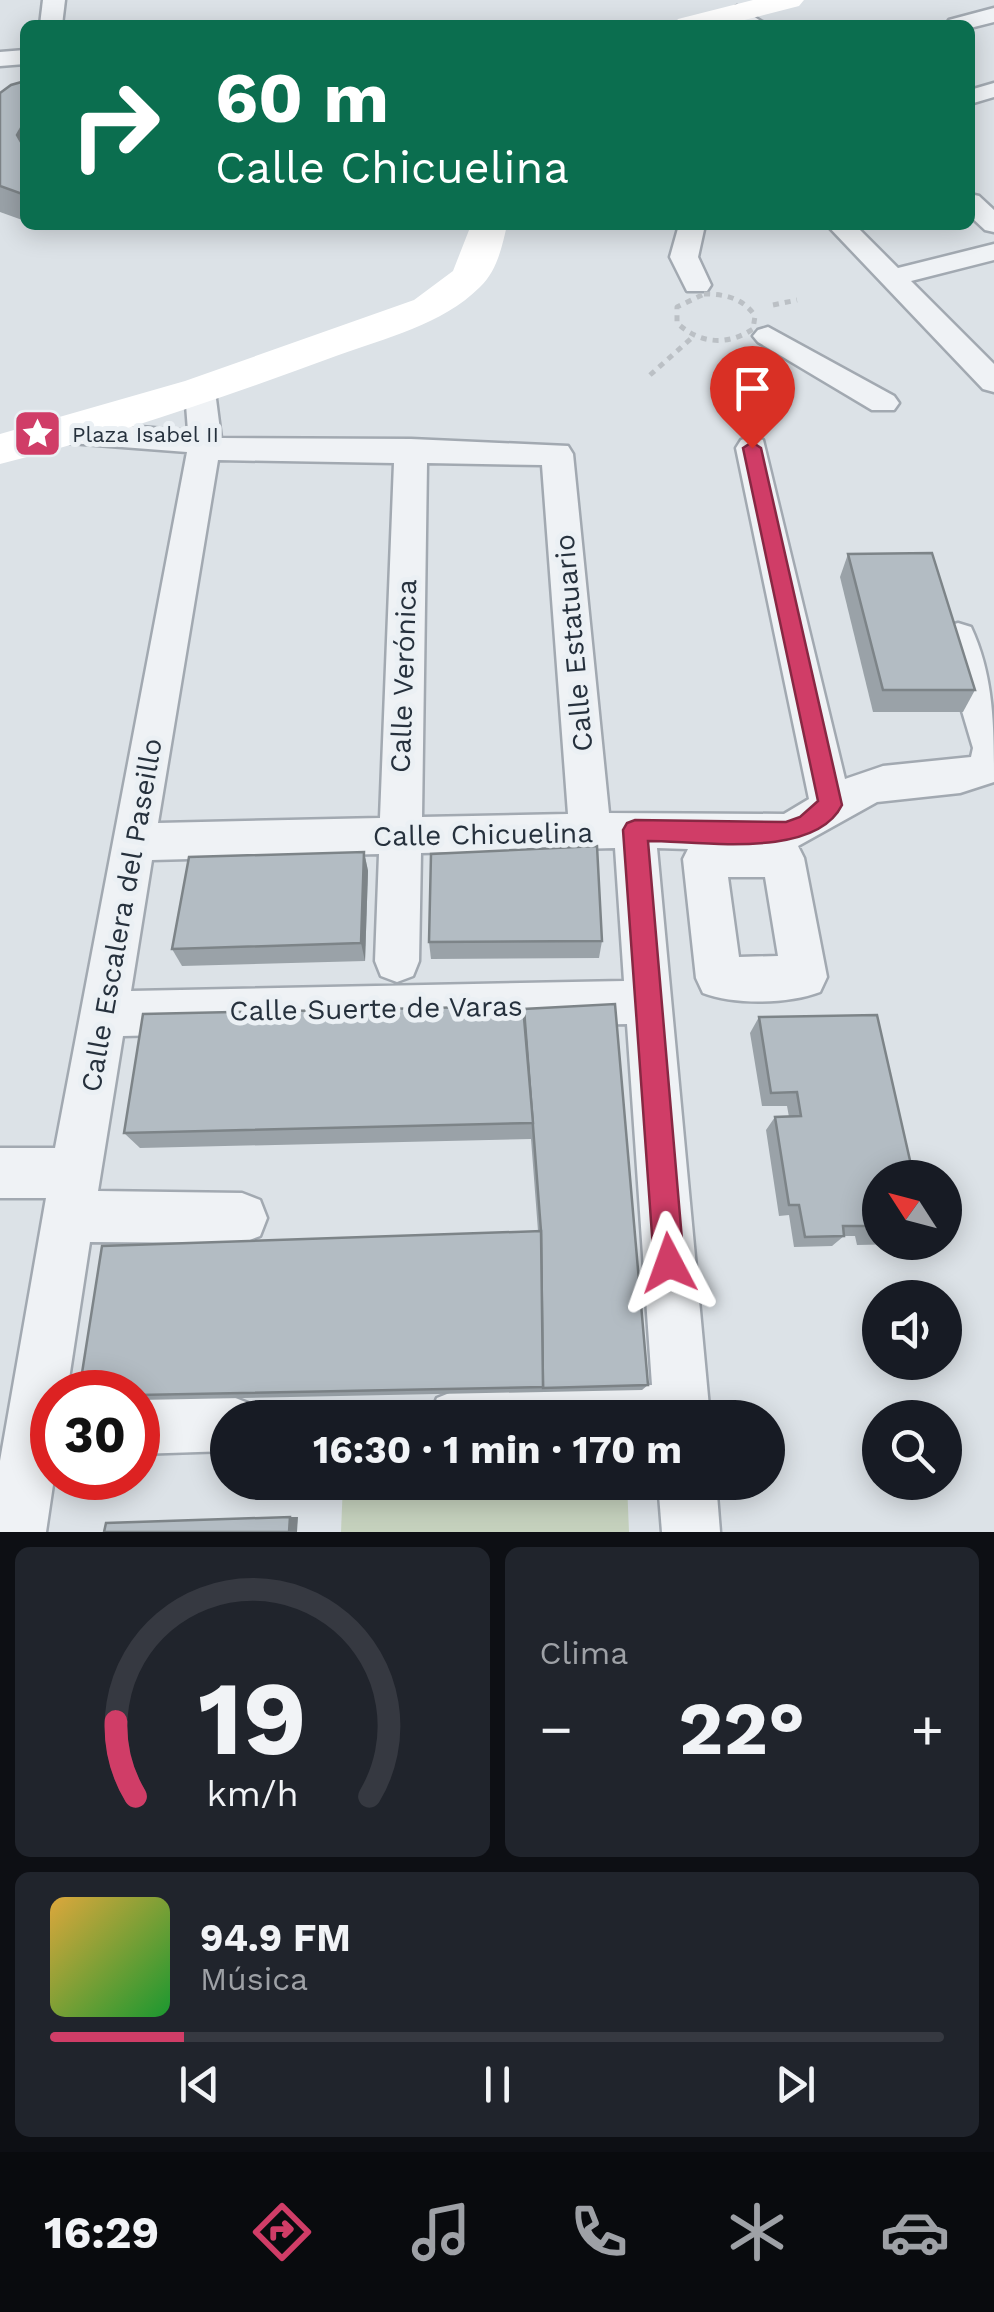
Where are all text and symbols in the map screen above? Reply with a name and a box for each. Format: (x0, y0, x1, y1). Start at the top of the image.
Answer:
text: 60 m (215, 57, 389, 139)
icon: right (50, 60, 180, 190)
text: Calle Chicuelina (215, 141, 569, 194)
pin (710, 346, 795, 449)
icon: arrive (725, 361, 780, 416)
place icon: Plaza Isabel II (11, 408, 63, 460)
place label: Plaza Isabel II (72, 422, 219, 447)
street label: Calle Estatuario (548, 533, 599, 753)
street label: Calle Verónica (384, 578, 423, 774)
street label: Calle Escalera del Paseillo (74, 736, 169, 1095)
street label: Calle Chicuelina (373, 816, 594, 853)
street label: Calle Suerte de Varas (229, 989, 523, 1028)
north arrow (862, 1160, 962, 1260)
map controls (862, 1160, 962, 1500)
position arrow (617, 1211, 721, 1315)
button: sound (862, 1280, 962, 1380)
speed limit sign: 30 (30, 1370, 160, 1500)
button: search (862, 1400, 962, 1500)
text: 16:30 · 1 min · 170 m (313, 1428, 682, 1472)
text: Clima (540, 1634, 628, 1672)
text: 19 (198, 1657, 307, 1779)
text: 22° (678, 1684, 805, 1772)
text: − (540, 1697, 573, 1761)
text: + (911, 1697, 944, 1761)
text: km/h (206, 1773, 298, 1815)
text: 94.9 FM (200, 1916, 351, 1960)
text: Música (200, 1960, 308, 1998)
icon: previous (172, 2057, 227, 2112)
icon: pause (470, 2057, 525, 2112)
icon: next (768, 2057, 823, 2112)
icon: directions (247, 2197, 317, 2267)
icon: music (406, 2197, 476, 2267)
icon: phone (564, 2197, 634, 2267)
icon: climate (722, 2197, 792, 2267)
icon: car (880, 2197, 950, 2267)
text: 16:29 (44, 2206, 159, 2259)

